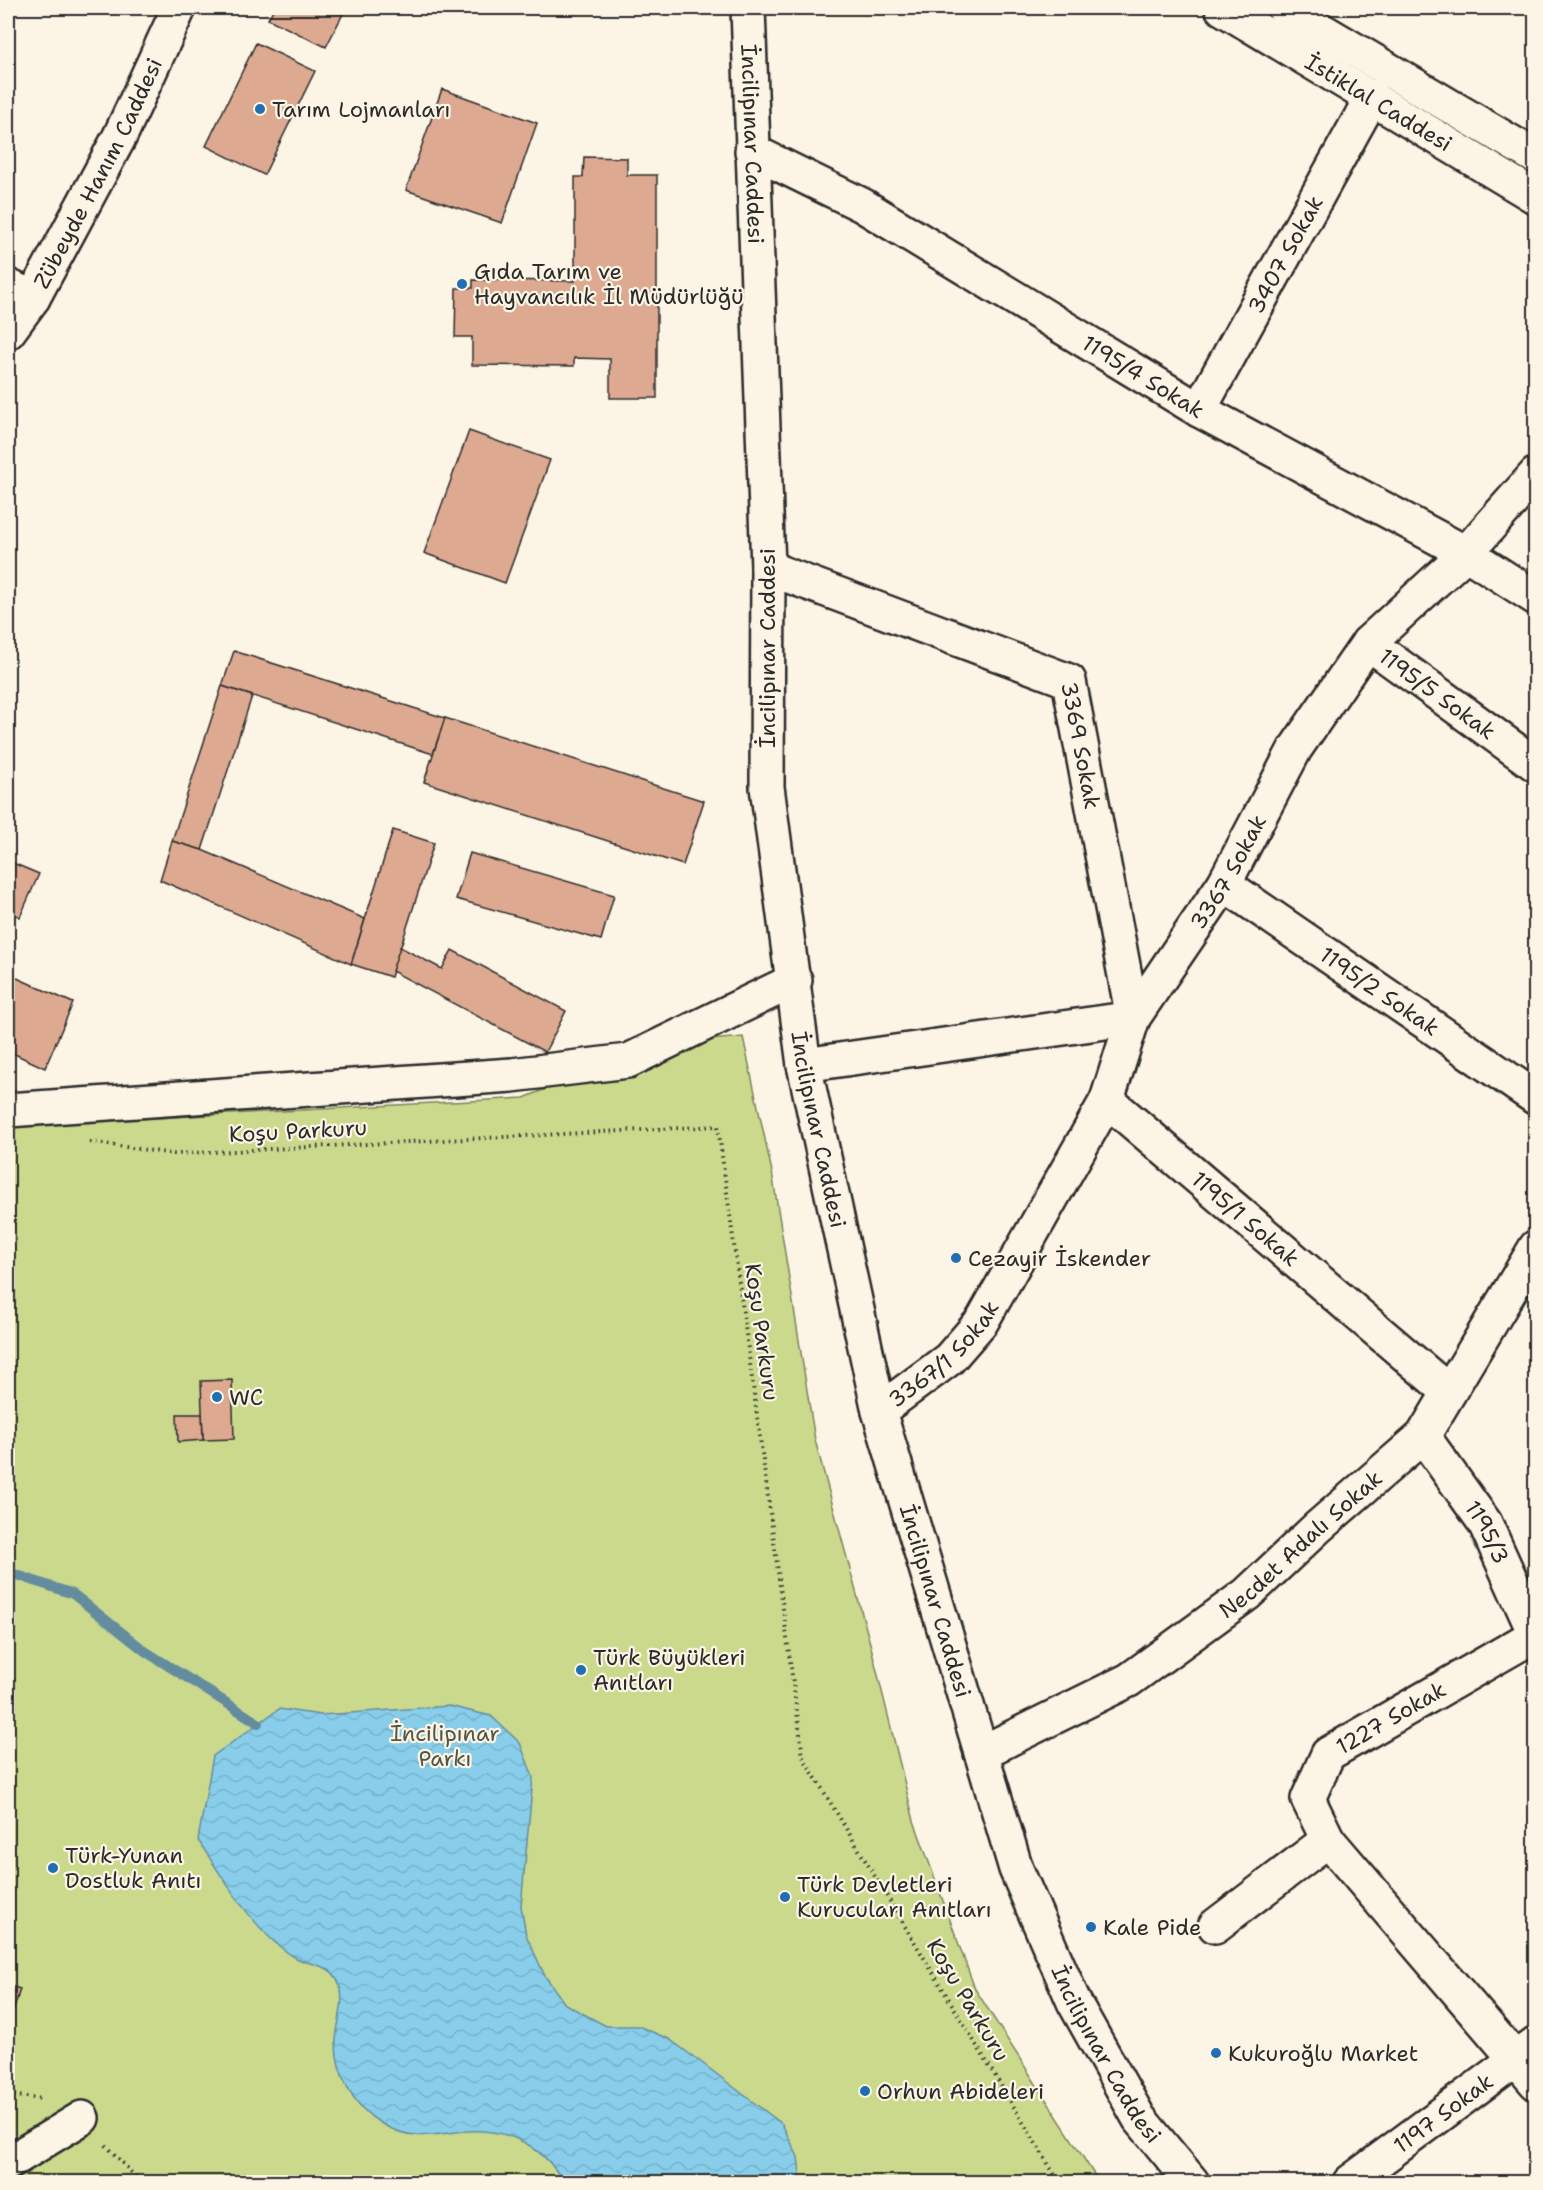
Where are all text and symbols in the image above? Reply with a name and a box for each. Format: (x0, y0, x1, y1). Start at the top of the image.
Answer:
street label: İncilipınar Caddesi (735, 43, 771, 244)
street label: İstiklal Caddesi (1300, 47, 1458, 158)
street label: Zübeyde Hanım Caddesi (26, 53, 169, 293)
place label: Tarım Lojmanları (272, 95, 451, 124)
marker: Tarım Lojmanları (253, 102, 267, 116)
street label: 3407 Sokak (1241, 190, 1329, 318)
place label: Gıda Tarım ve Hayvancılık İl Müdürlüğü (474, 257, 744, 311)
marker: Gıda Tarım ve Hayvancılık İl Müdürlüğü (455, 277, 469, 291)
street label: 1195/4 Sokak (1077, 328, 1210, 425)
street label: İncilipınar Caddesi (753, 548, 782, 748)
street label: 1195/5 Sokak (1373, 641, 1502, 746)
street label: 3369 Sokak (1055, 679, 1107, 811)
street label: 3367 Sokak (1183, 809, 1273, 935)
street label: 1195/2 Sokak (1314, 940, 1445, 1042)
street label: İncilipınar Caddesi (785, 1030, 853, 1231)
street label: Koşu Parkuru (228, 1113, 368, 1149)
street label: 1195/1 Sokak (1186, 1164, 1306, 1273)
place label: Cezayir İskender (968, 1244, 1151, 1273)
marker: Cezayir İskender (949, 1251, 963, 1265)
street label: Koşu Parkuru (738, 1261, 786, 1403)
street label: 3367/1 Sokak (882, 1295, 1005, 1414)
place label: WC (229, 1383, 263, 1412)
marker: WC (210, 1390, 224, 1404)
street label: Necdet Adalı Sokak (1213, 1464, 1388, 1624)
street label: 1195/3 (1459, 1494, 1516, 1568)
street label: İncilipınar Caddesi (893, 1501, 978, 1701)
place label: Türk Büyükleri Anıtları (593, 1643, 745, 1697)
marker: Türk Büyükleri Anıtları (574, 1663, 588, 1677)
street label: 1227 Sokak (1331, 1675, 1451, 1761)
park label: İncilipınar Parkı (390, 1719, 500, 1773)
place label: Türk-Yunan Dostluk Anıtı (65, 1841, 202, 1895)
marker: Türk-Yunan Dostluk Anıtı (46, 1861, 60, 1875)
place label: Türk Devletleri Kurucuları Anıtları (797, 1870, 992, 1924)
marker: Türk Devletleri Kurucuları Anıtları (778, 1890, 792, 1904)
place label: Kale Pide (1103, 1913, 1201, 1942)
marker: Kale Pide (1084, 1920, 1098, 1934)
street label: Koşu Parkuru (920, 1933, 1016, 2067)
street label: İncilipınar Caddesi (1045, 1960, 1168, 2149)
place label: Kukuroğlu Market (1228, 2039, 1418, 2068)
marker: Kukuroğlu Market (1209, 2046, 1223, 2060)
street label: 1197 Sokak (1387, 2066, 1499, 2159)
place label: Orhun Abideleri (877, 2077, 1044, 2106)
marker: Orhun Abideleri (858, 2084, 872, 2098)

